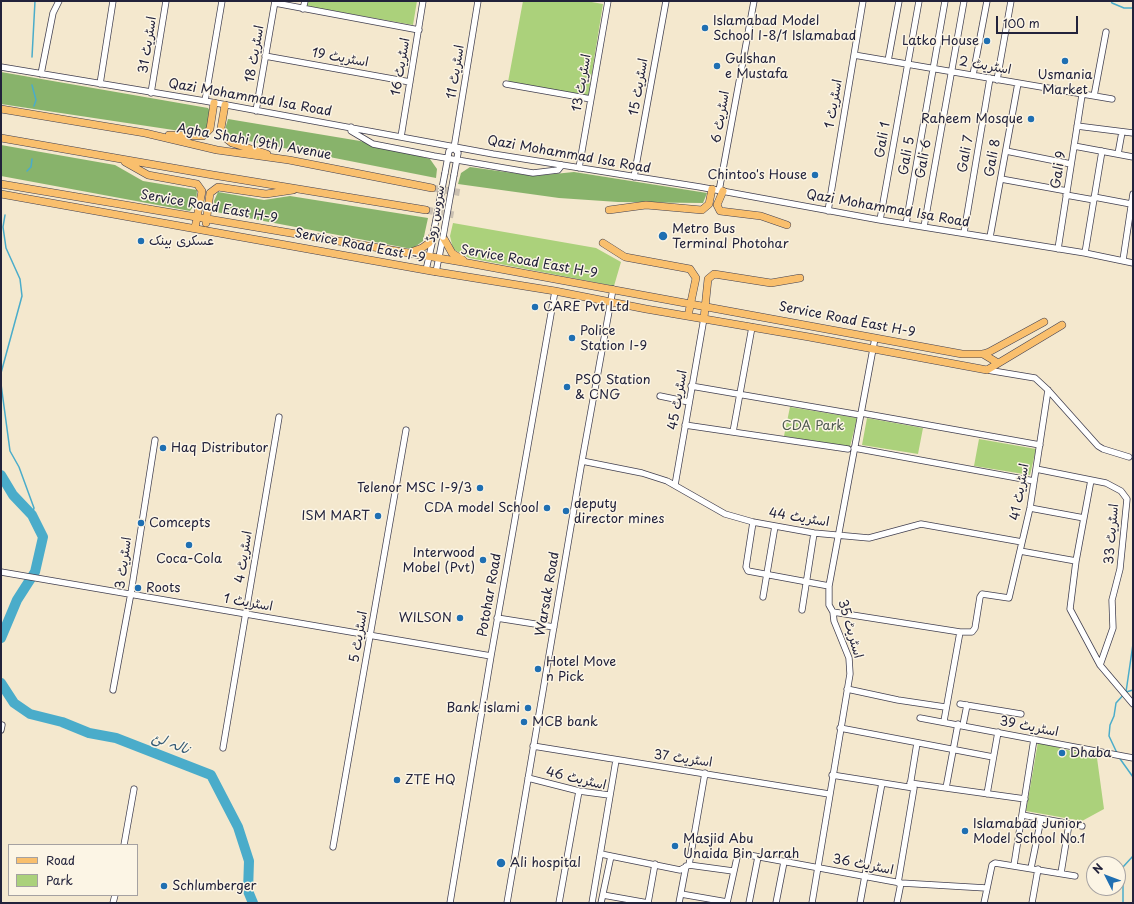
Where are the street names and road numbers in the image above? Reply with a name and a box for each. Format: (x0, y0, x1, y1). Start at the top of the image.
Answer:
street label: اسٹریٹ 31 (136, 15, 160, 75)
street label: اسٹریٹ 18 (242, 24, 268, 84)
street label: اسٹریٹ 16 (388, 37, 414, 97)
street label: اسٹریٹ 11 (444, 44, 468, 100)
street label: اسٹریٹ 19 (310, 45, 370, 71)
street label: اسٹریٹ 13 (569, 53, 595, 113)
street label: اسٹریٹ 2 (958, 54, 1012, 78)
street label: اسٹریٹ 15 (626, 57, 652, 117)
street label: Qazi Mohammad Isa Road (167, 76, 333, 120)
street label: اسٹریٹ 1 (822, 78, 846, 130)
street label: اسٹریٹ 6 (709, 90, 733, 144)
street label: Agha Shahi (9th) Avenue (176, 121, 332, 163)
street label: Gali 1 (872, 121, 894, 159)
street label: Qazi Mohammad Isa Road (486, 133, 652, 177)
street label: Gali 7 (955, 134, 977, 174)
street label: Gali 5 (896, 136, 918, 176)
street label: Gali 6 (913, 138, 935, 180)
street label: Gali 8 (982, 138, 1004, 178)
street label: Gali 9 (1048, 150, 1070, 190)
street label: سروس روڈ (423, 184, 449, 244)
street label: Service Road East H-9 (139, 187, 279, 227)
street label: Qazi Mohammad Isa Road (805, 187, 971, 231)
street label: Service Road East I-9 (293, 226, 427, 266)
street label: Service Road East H-9 (459, 242, 599, 282)
street label: Service Road East H-9 (777, 299, 917, 341)
street label: اسٹریٹ 45 (665, 369, 691, 431)
street label: اسٹریٹ 41 (1007, 462, 1033, 522)
street label: اسٹریٹ 33 (1102, 503, 1122, 565)
street label: اسٹریٹ 44 (768, 506, 830, 530)
street label: اسٹریٹ 4 (232, 530, 256, 584)
street label: اسٹریٹ 3 (113, 536, 135, 590)
street label: Warsak Road (533, 551, 563, 637)
street label: Potohar Road (475, 552, 505, 638)
street label: اسٹریٹ 1 (222, 591, 274, 615)
street label: اسٹریٹ 35 (834, 598, 866, 660)
street label: اسٹریٹ 5 (347, 610, 371, 664)
street label: اسٹریٹ 39 (998, 714, 1060, 740)
street label: اسٹریٹ 37 (653, 747, 713, 771)
street label: اسٹریٹ 46 (544, 764, 608, 794)
street label: اسٹریٹ 36 (831, 851, 895, 879)

